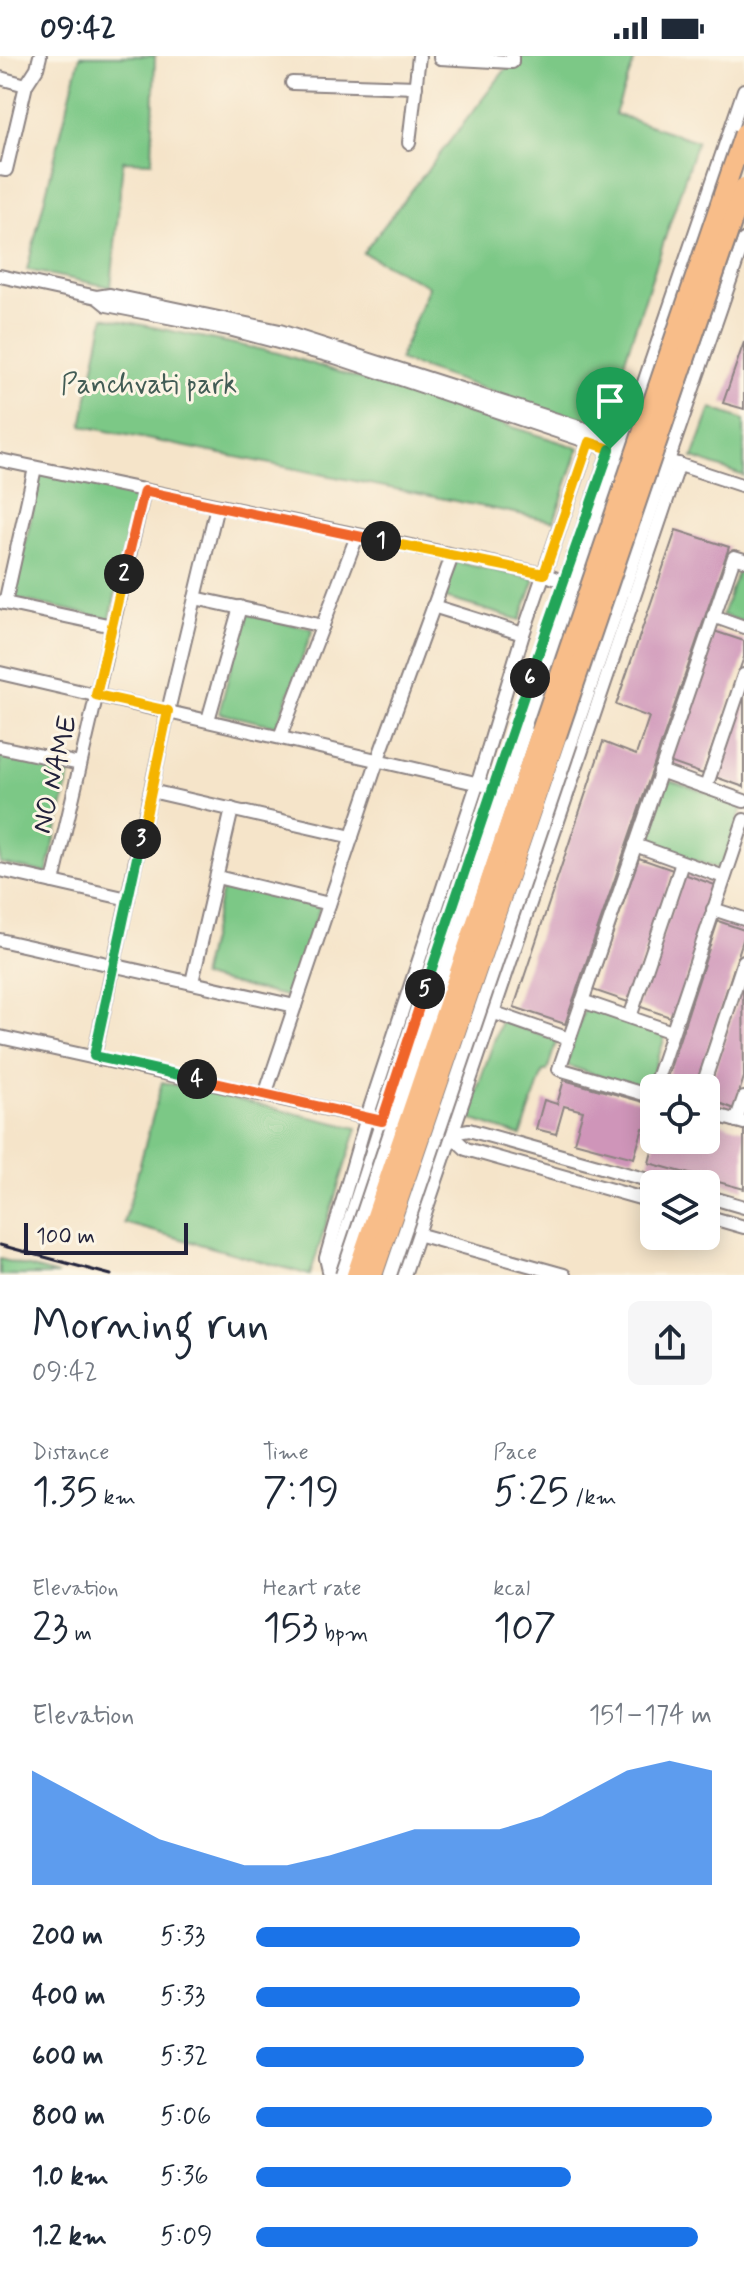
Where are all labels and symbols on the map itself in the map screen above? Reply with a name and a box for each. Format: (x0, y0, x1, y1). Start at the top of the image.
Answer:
park label: Panchvati park (61, 367, 237, 404)
pin (576, 367, 644, 449)
pin: 1 (361, 521, 401, 561)
pin: 2 (104, 554, 144, 594)
pin: 6 (510, 658, 550, 698)
street label: NO NAME (24, 712, 87, 837)
pin: 3 (121, 819, 161, 859)
pin: 5 (405, 969, 445, 1009)
pin: 4 (177, 1059, 217, 1099)
scale bar (24, 1219, 188, 1255)

